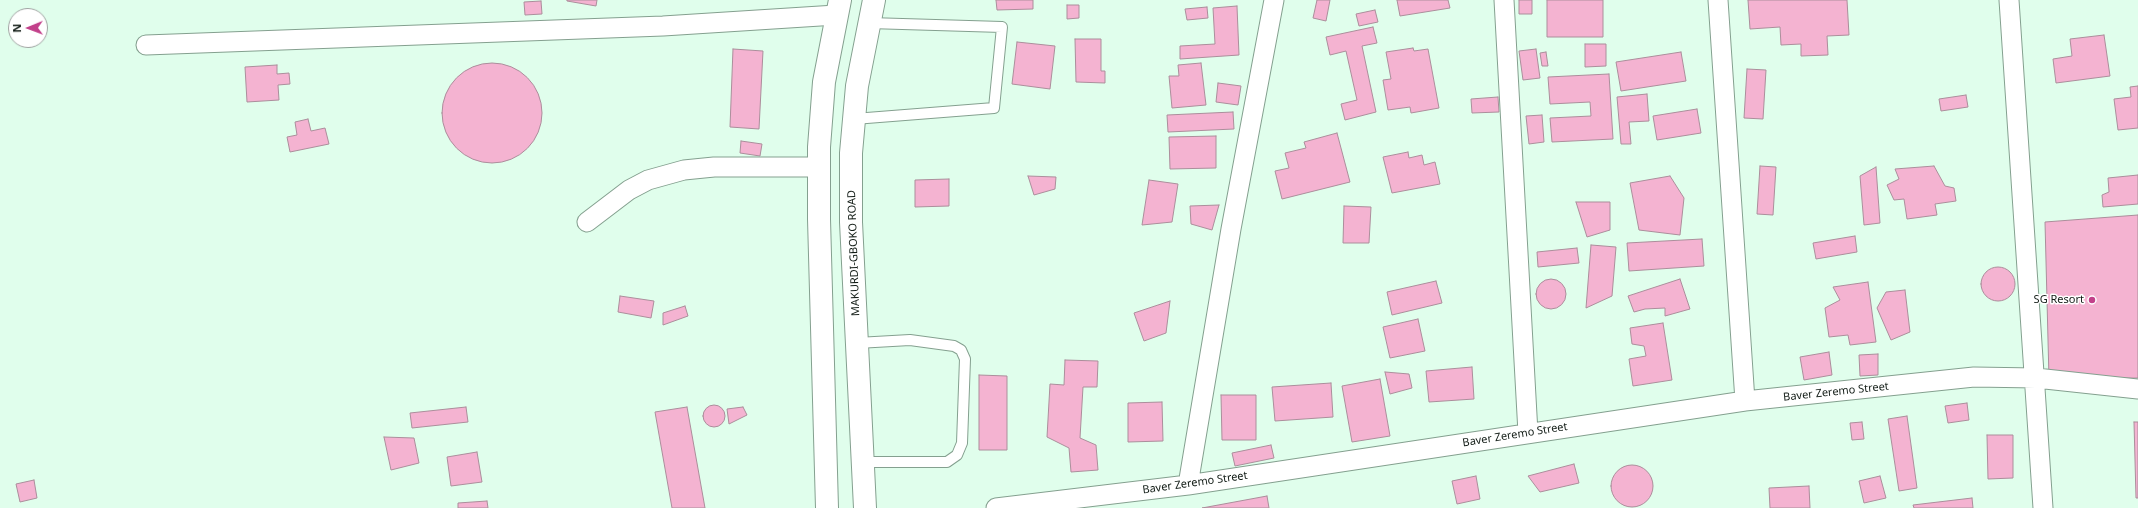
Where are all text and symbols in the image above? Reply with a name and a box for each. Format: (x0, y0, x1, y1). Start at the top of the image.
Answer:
north arrow (8, 8, 48, 48)
text: N (9, 24, 24, 33)
street label: MAKURDI-GBOKO ROAD (845, 190, 863, 316)
place label: SG Resort (2034, 293, 2084, 307)
marker: SG Resort (2087, 295, 2097, 305)
street label: Baver Zeremo Street (1783, 380, 1889, 404)
street label: Baver Zeremo Street (1462, 420, 1568, 450)
street label: Baver Zeremo Street (1142, 469, 1248, 497)

